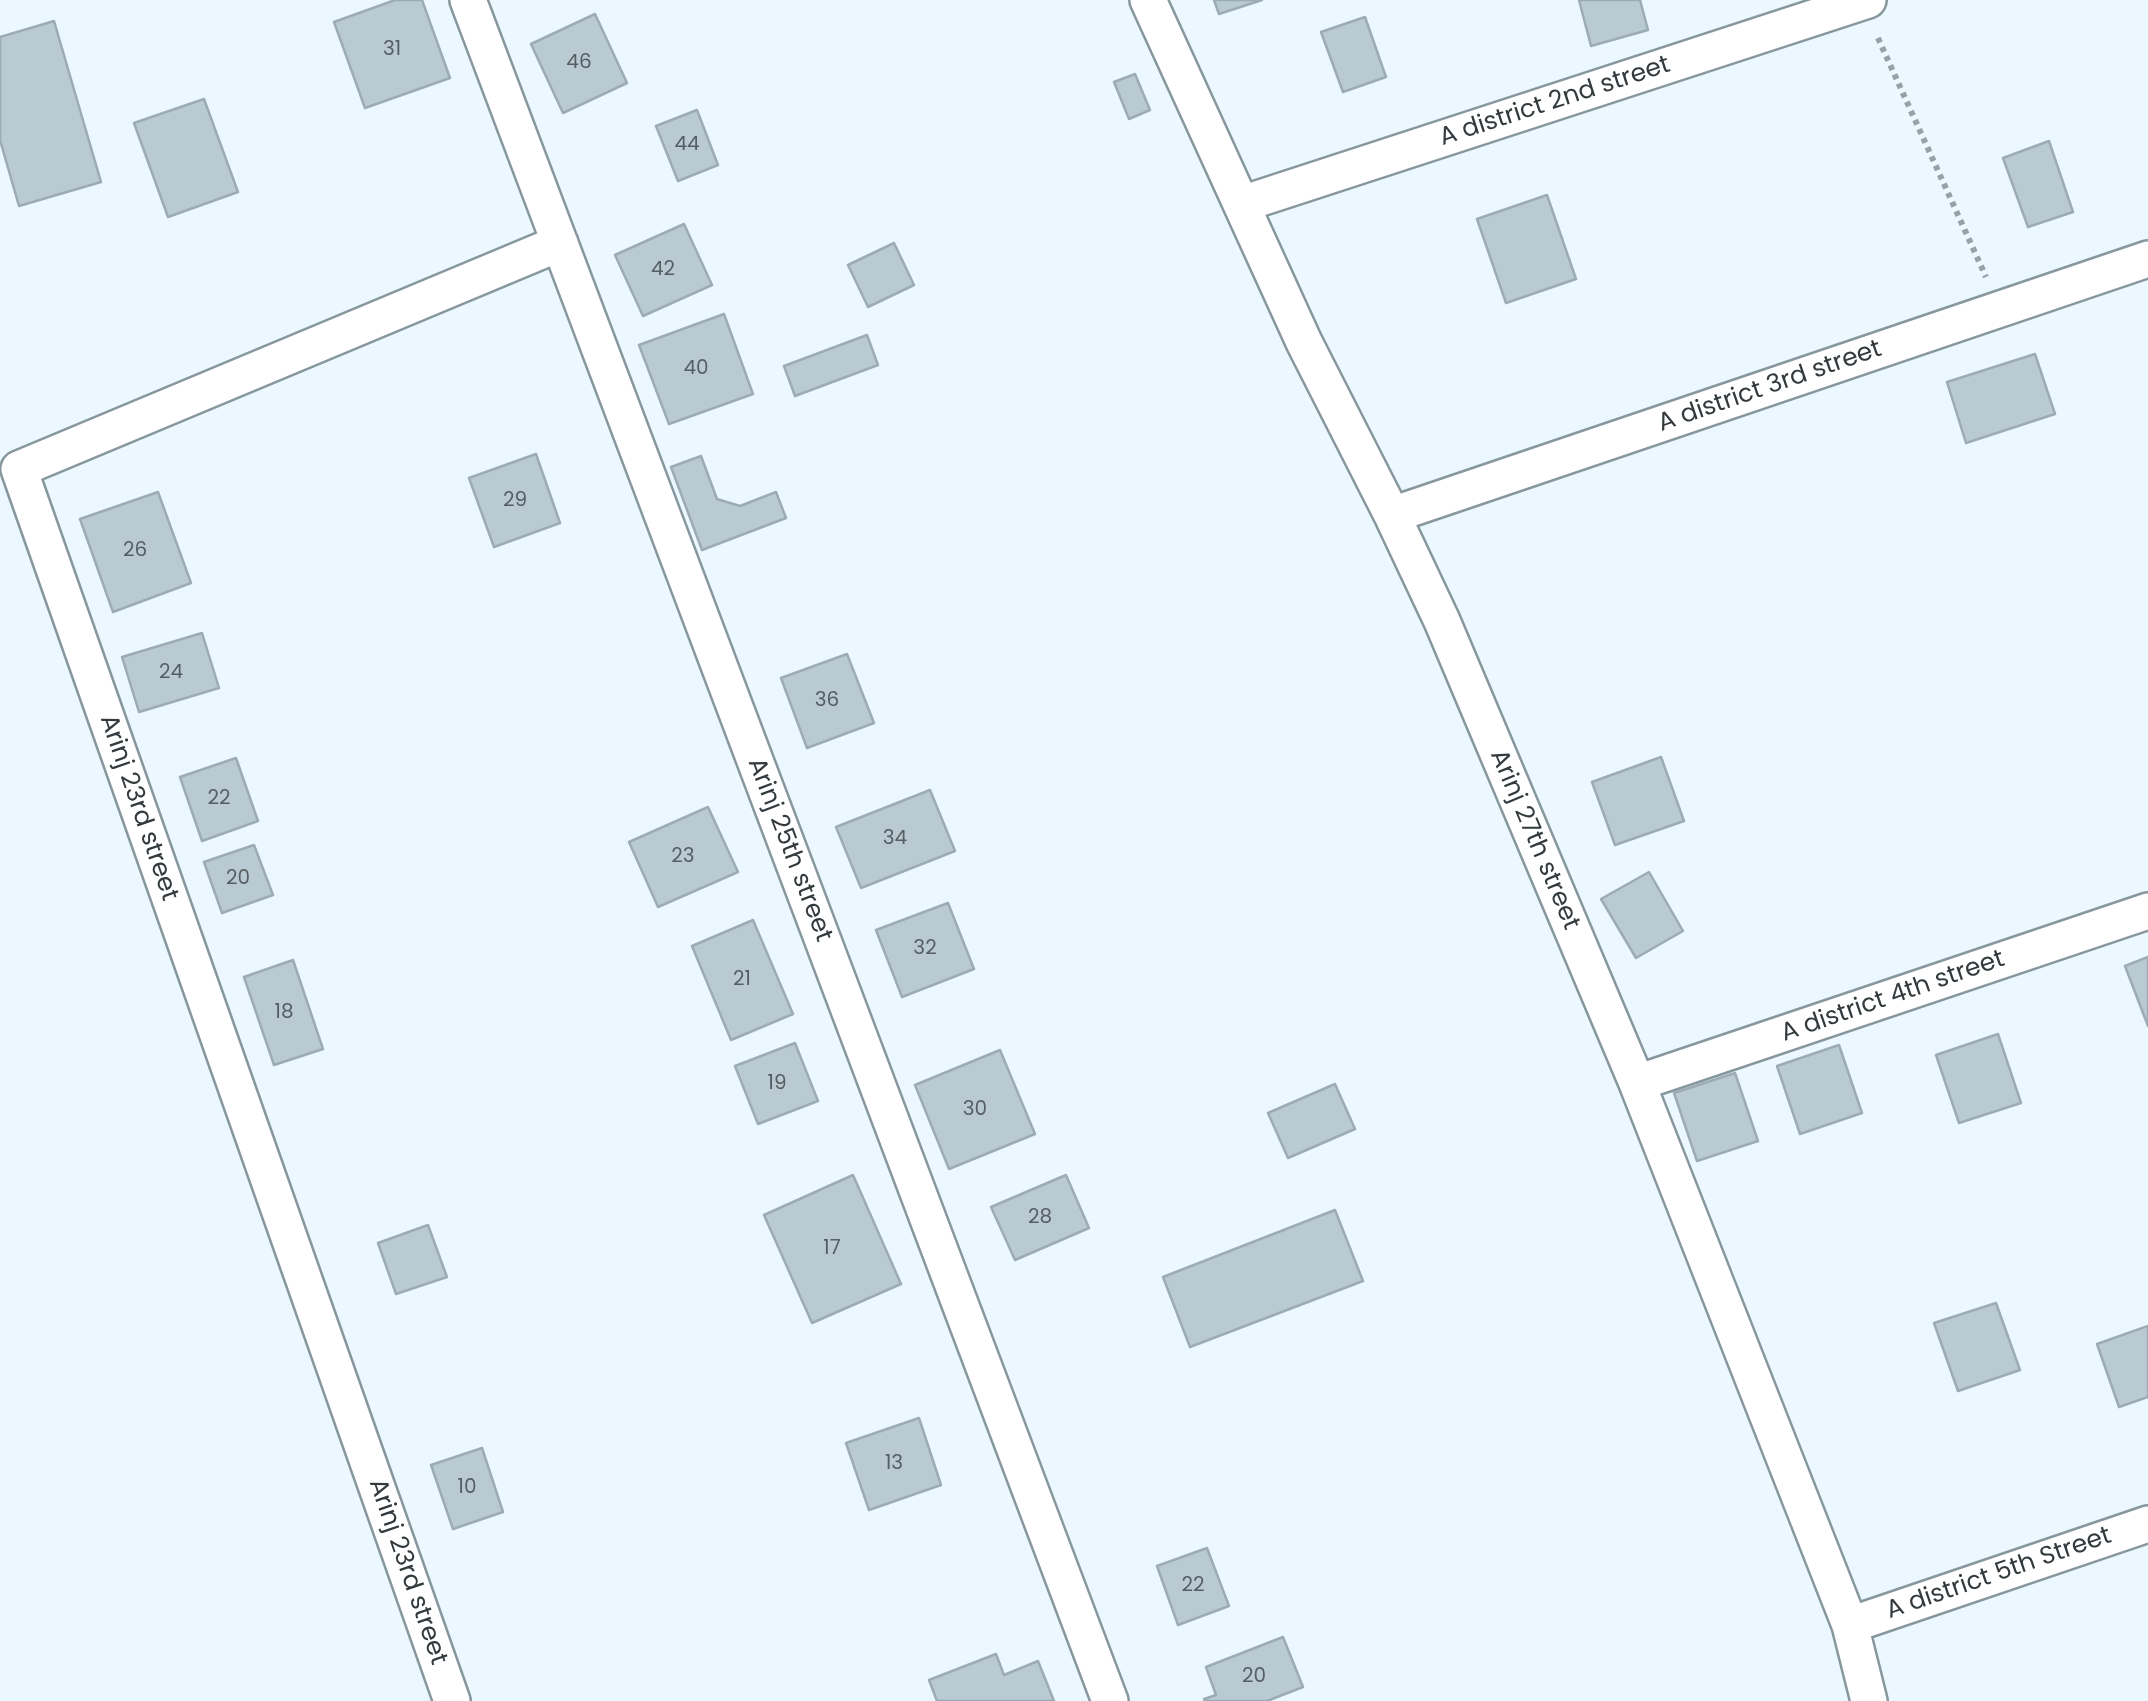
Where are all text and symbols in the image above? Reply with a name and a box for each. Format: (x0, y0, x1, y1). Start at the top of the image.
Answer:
house number: 31 (383, 38, 401, 62)
house number: 46 (566, 51, 592, 75)
street label: A district 2nd street (1436, 51, 1674, 153)
house number: 44 (674, 133, 700, 157)
house number: 42 (651, 258, 675, 282)
street label: A district 3rd street (1654, 335, 1886, 439)
house number: 40 (683, 357, 709, 381)
house number: 29 (503, 489, 527, 513)
house number: 26 (123, 539, 147, 563)
house number: 24 (159, 661, 183, 685)
house number: 36 (815, 689, 839, 713)
street label: Arinj 23rd street (92, 711, 184, 905)
street label: Arinj 27th street (1483, 746, 1585, 934)
street label: Arinj 25th street (740, 754, 838, 946)
house number: 22 (208, 787, 230, 811)
house number: 34 (883, 827, 907, 851)
house number: 23 (671, 845, 695, 869)
house number: 20 (226, 867, 250, 891)
house number: 32 (913, 937, 937, 961)
street label: A district 4th street (1777, 945, 2009, 1049)
house number: 21 (733, 968, 751, 992)
house number: 18 (274, 1001, 294, 1025)
house number: 19 (768, 1072, 786, 1096)
house number: 30 (963, 1098, 987, 1122)
house number: 28 (1028, 1206, 1052, 1230)
house number: 17 (823, 1237, 841, 1261)
house number: 13 (885, 1452, 903, 1476)
street label: Arinj 23rd street (361, 1475, 453, 1669)
house number: 10 (458, 1476, 476, 1500)
street label: A district 5th Street (1883, 1521, 2115, 1627)
house number: 22 (1182, 1574, 1204, 1598)
house number: 20 (1242, 1665, 1266, 1689)

